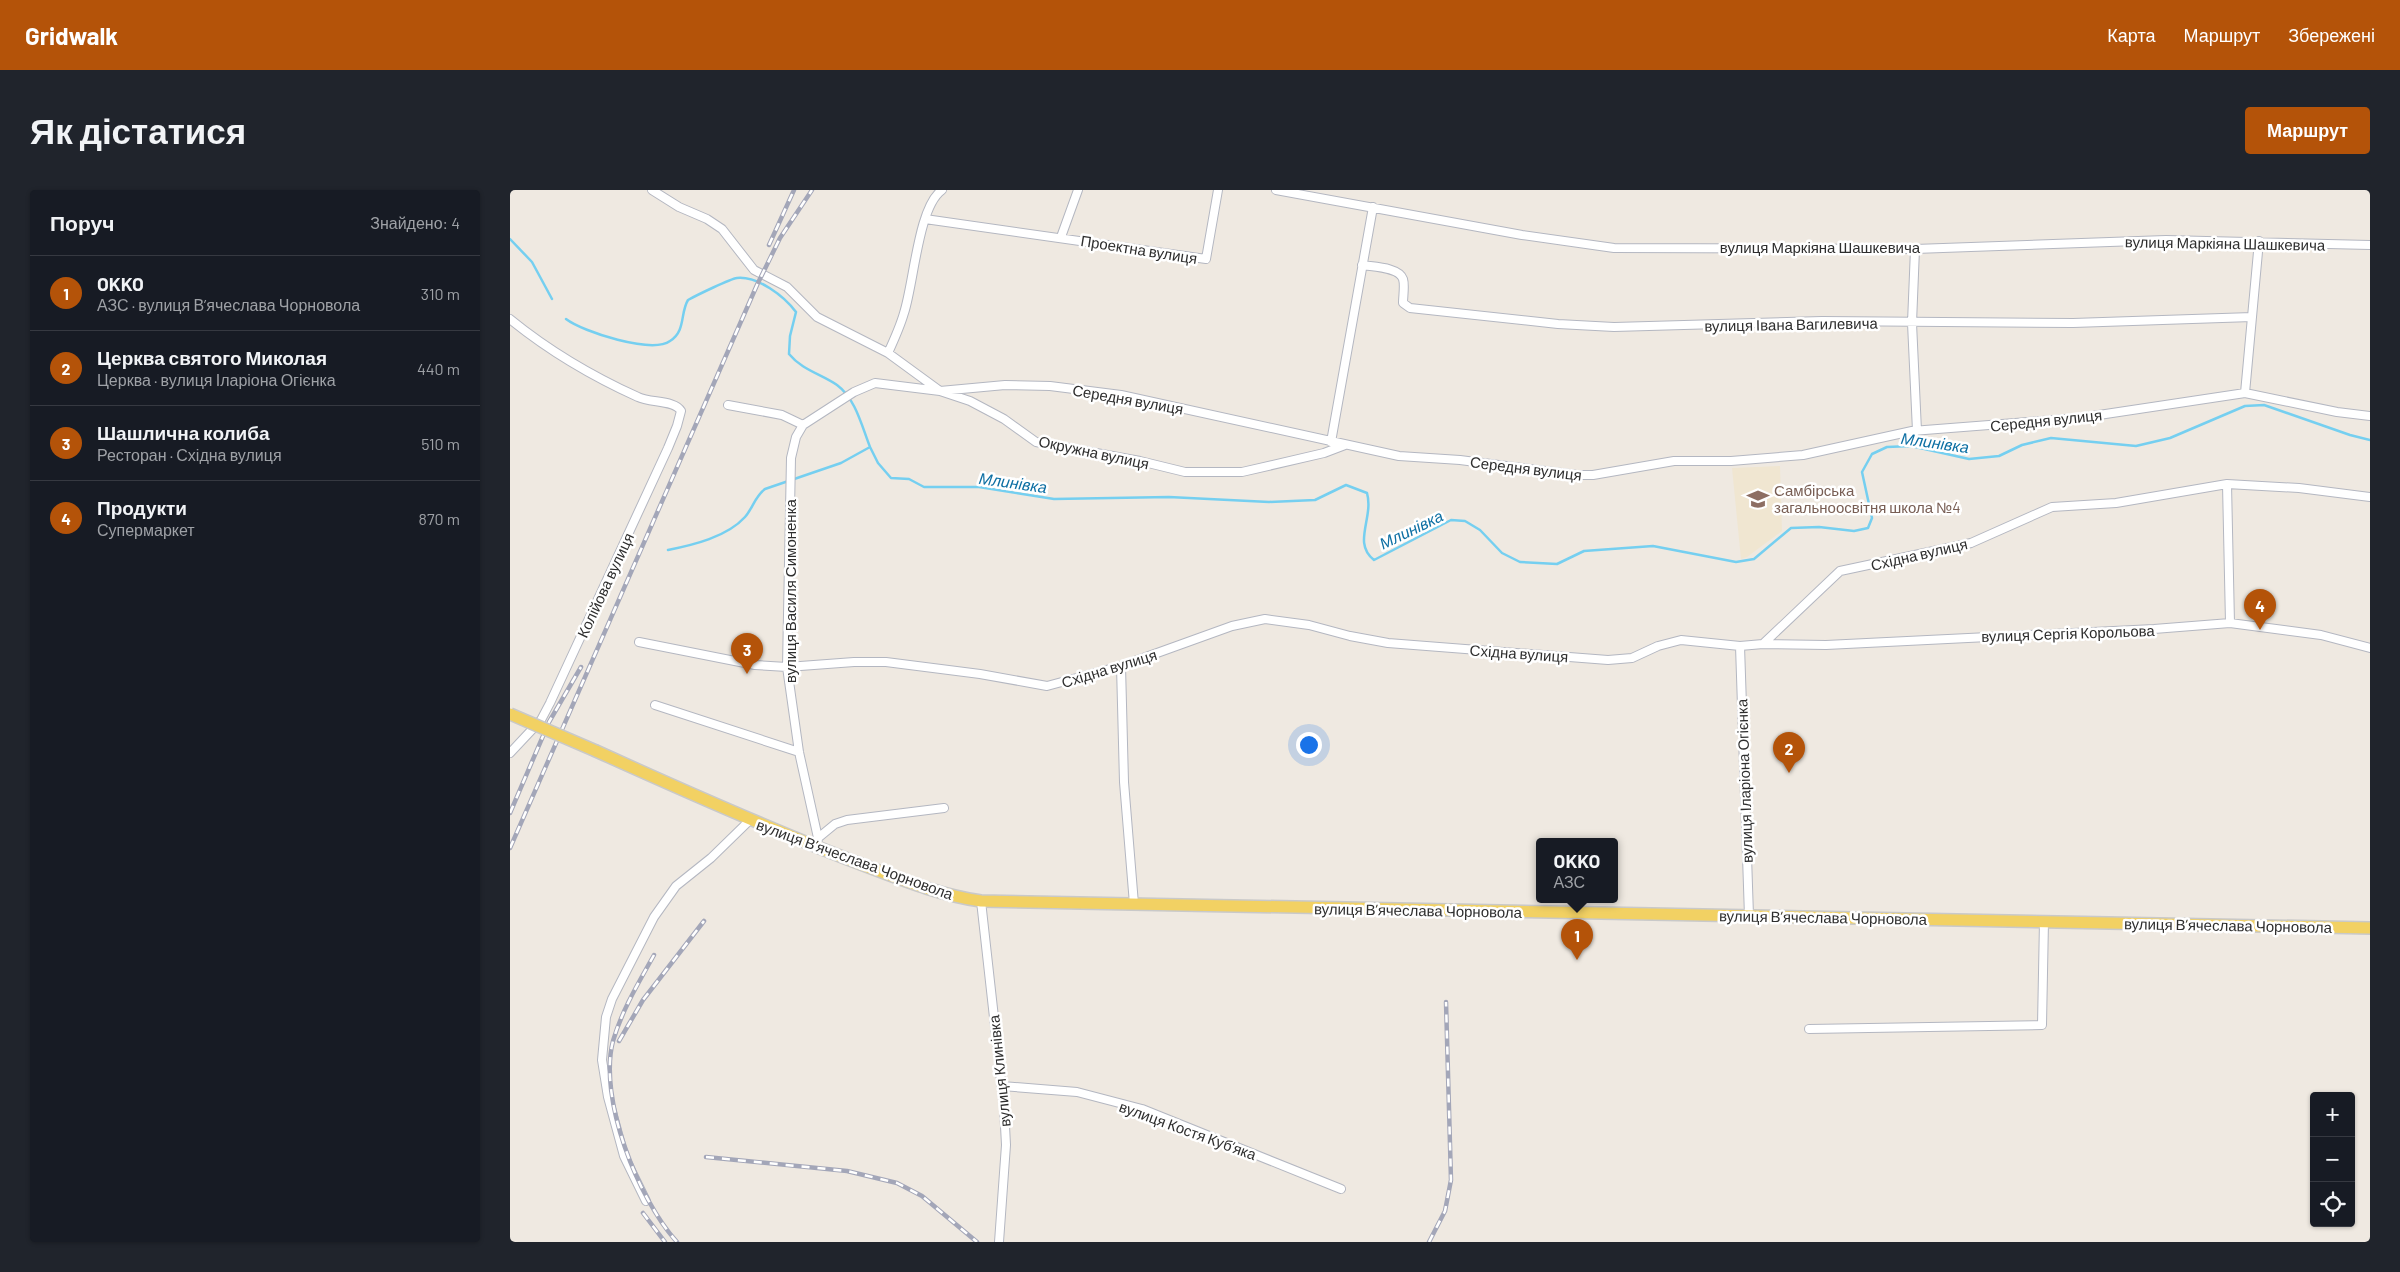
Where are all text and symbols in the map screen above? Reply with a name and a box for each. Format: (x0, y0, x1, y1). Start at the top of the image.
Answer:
text: Gridwalk (25, 21, 118, 50)
text: Карта (2107, 24, 2155, 46)
text: Маршрут (2183, 24, 2260, 46)
text: Збережені (2288, 24, 2375, 46)
button: Маршрут (2245, 107, 2370, 154)
text: Як дістатися (30, 109, 246, 151)
text: Поруч (50, 210, 114, 235)
text: Знайдено: 4 (370, 213, 460, 232)
street label: Проектна вулиця (1079, 231, 1199, 267)
street label: вулиця Маркіяна Шашкевича (2125, 232, 2326, 254)
street label: вулиця Маркіяна Шашкевича (1720, 238, 1921, 256)
text: OKKO (97, 272, 144, 295)
text: 1 (63, 284, 69, 303)
text: 310 m (421, 284, 460, 303)
text: АЗС · вулиця Вʼячеслава Чорновола (97, 295, 360, 314)
street label: вулиця Івана Вагилевича (1704, 313, 1878, 335)
text: Церква святого Миколая (97, 346, 327, 369)
text: 2 (62, 359, 70, 378)
text: 440 m (417, 359, 460, 378)
text: Церква · вулиця Іларіона Огієнка (97, 370, 336, 389)
street label: Середня вулиця (1071, 380, 1185, 418)
street label: Середня вулиця (1989, 405, 2103, 435)
text: Шашлична колиба (97, 421, 270, 444)
water label: Млинівка (1900, 428, 1970, 456)
street label: Окружна вулиця (1037, 432, 1151, 472)
text: 3 (62, 434, 70, 453)
text: 510 m (421, 434, 460, 453)
text: Ресторан · Східна вулиця (97, 445, 282, 464)
street label: Середня вулиця (1469, 452, 1583, 484)
water label: Млинівка (978, 468, 1048, 496)
place label: Самбірська загальноосвітня школа №4 (1774, 481, 1961, 516)
school or university icon: Самбірська загальноосвітня школа №4 (1745, 486, 1771, 512)
text: Продукти (97, 496, 187, 519)
street label: вулиця Василя Симоненка (781, 498, 799, 683)
water label: Млинівка (1376, 505, 1446, 553)
text: 4 (61, 509, 71, 528)
text: 870 m (419, 509, 460, 528)
text: Супермаркет (97, 520, 195, 539)
street label: Колійова вулиця (573, 530, 637, 640)
street label: Східна вулиця (1869, 534, 1969, 574)
pin: 4 (2244, 589, 2276, 630)
street label: вулиця Сергія Корольова (1981, 621, 2156, 645)
pin: 3 (731, 633, 763, 674)
street label: Східна вулиця (1469, 641, 1569, 665)
street label: Східна вулиця (1059, 645, 1159, 691)
street label: вулиця Іларіона Огієнка (1732, 698, 1756, 863)
your location (1296, 732, 1322, 758)
pin: 2 (1773, 732, 1805, 773)
street label: вулиця Вʼячеслава Чорновола (754, 815, 956, 903)
popup (1536, 838, 1618, 903)
text: OKKO (1554, 849, 1600, 872)
text: АЗС (1554, 872, 1585, 891)
street label: вулиця Вʼячеслава Чорновола (1314, 899, 1523, 921)
street label: вулиця Вʼячеслава Чорновола (1719, 906, 1928, 928)
street label: вулиця Вʼячеслава Чорновола (2124, 914, 2333, 936)
pin: 1 (1561, 919, 1593, 960)
street label: вулиця Клинівка (984, 1014, 1014, 1128)
map controls (2310, 1092, 2355, 1227)
button: + (2310, 1092, 2355, 1137)
street label: вулиця Костя Кубʼяка (1117, 1097, 1260, 1163)
button: − (2310, 1137, 2355, 1182)
button: locate (2310, 1182, 2355, 1227)

